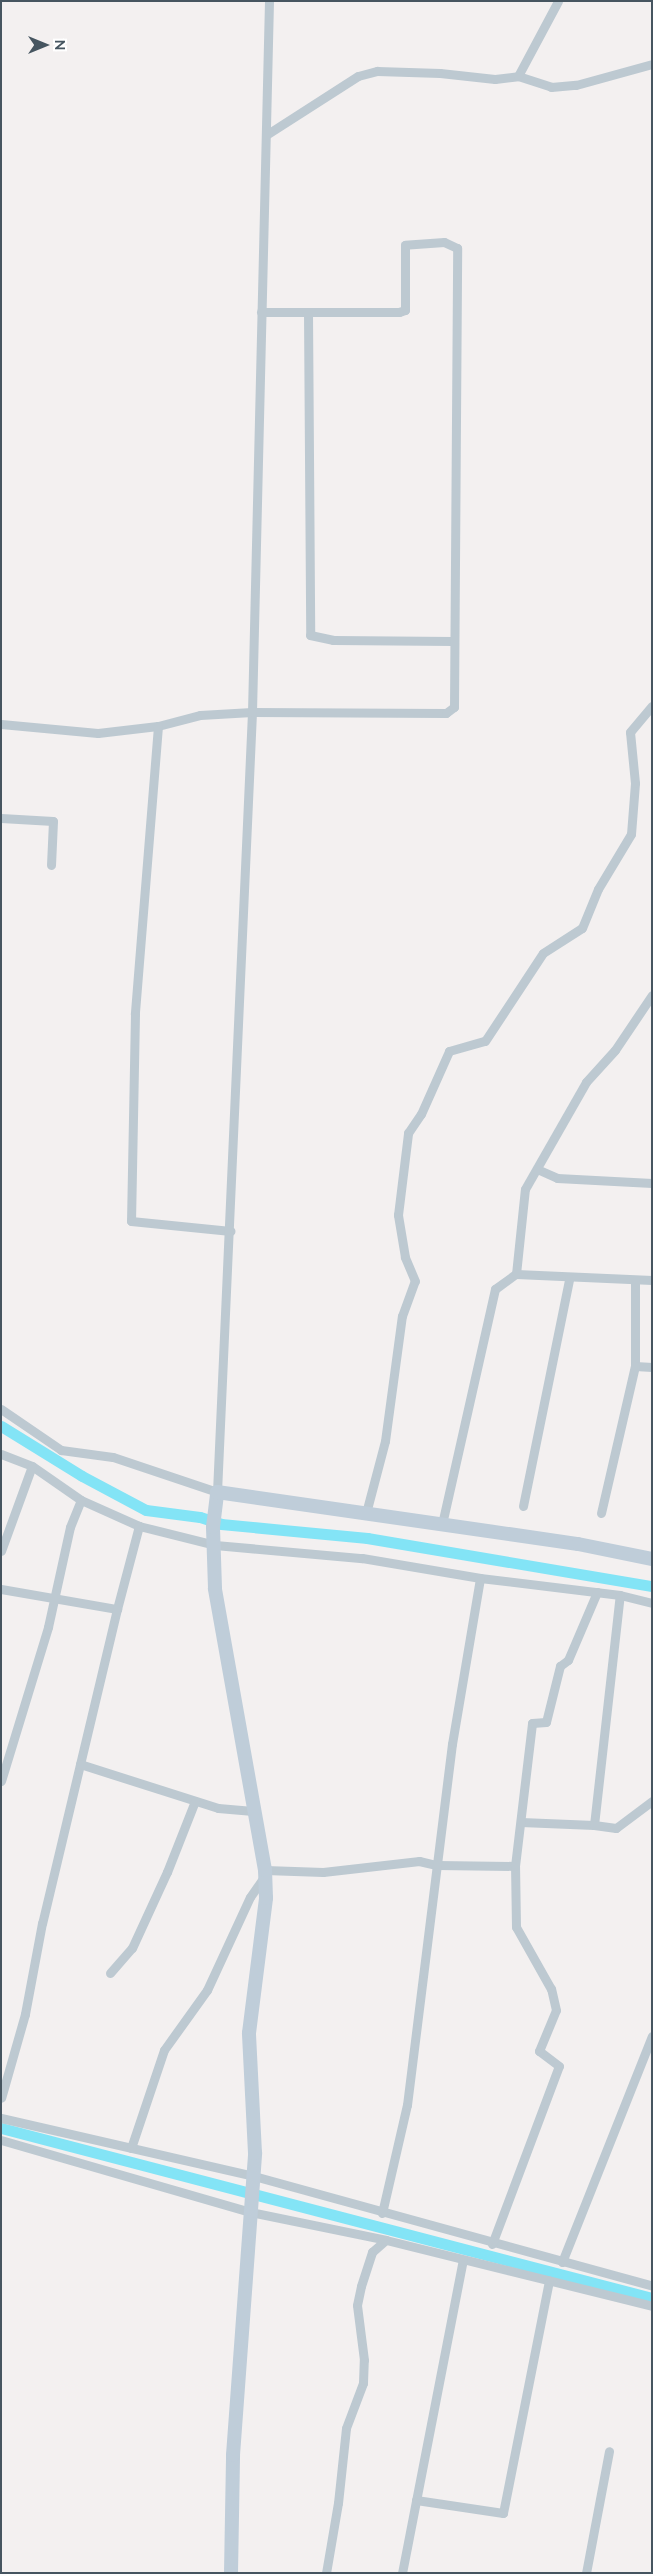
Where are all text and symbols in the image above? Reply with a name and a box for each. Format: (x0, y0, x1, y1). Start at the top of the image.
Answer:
north arrow (20, 20, 70, 70)
text: N (51, 40, 69, 50)

